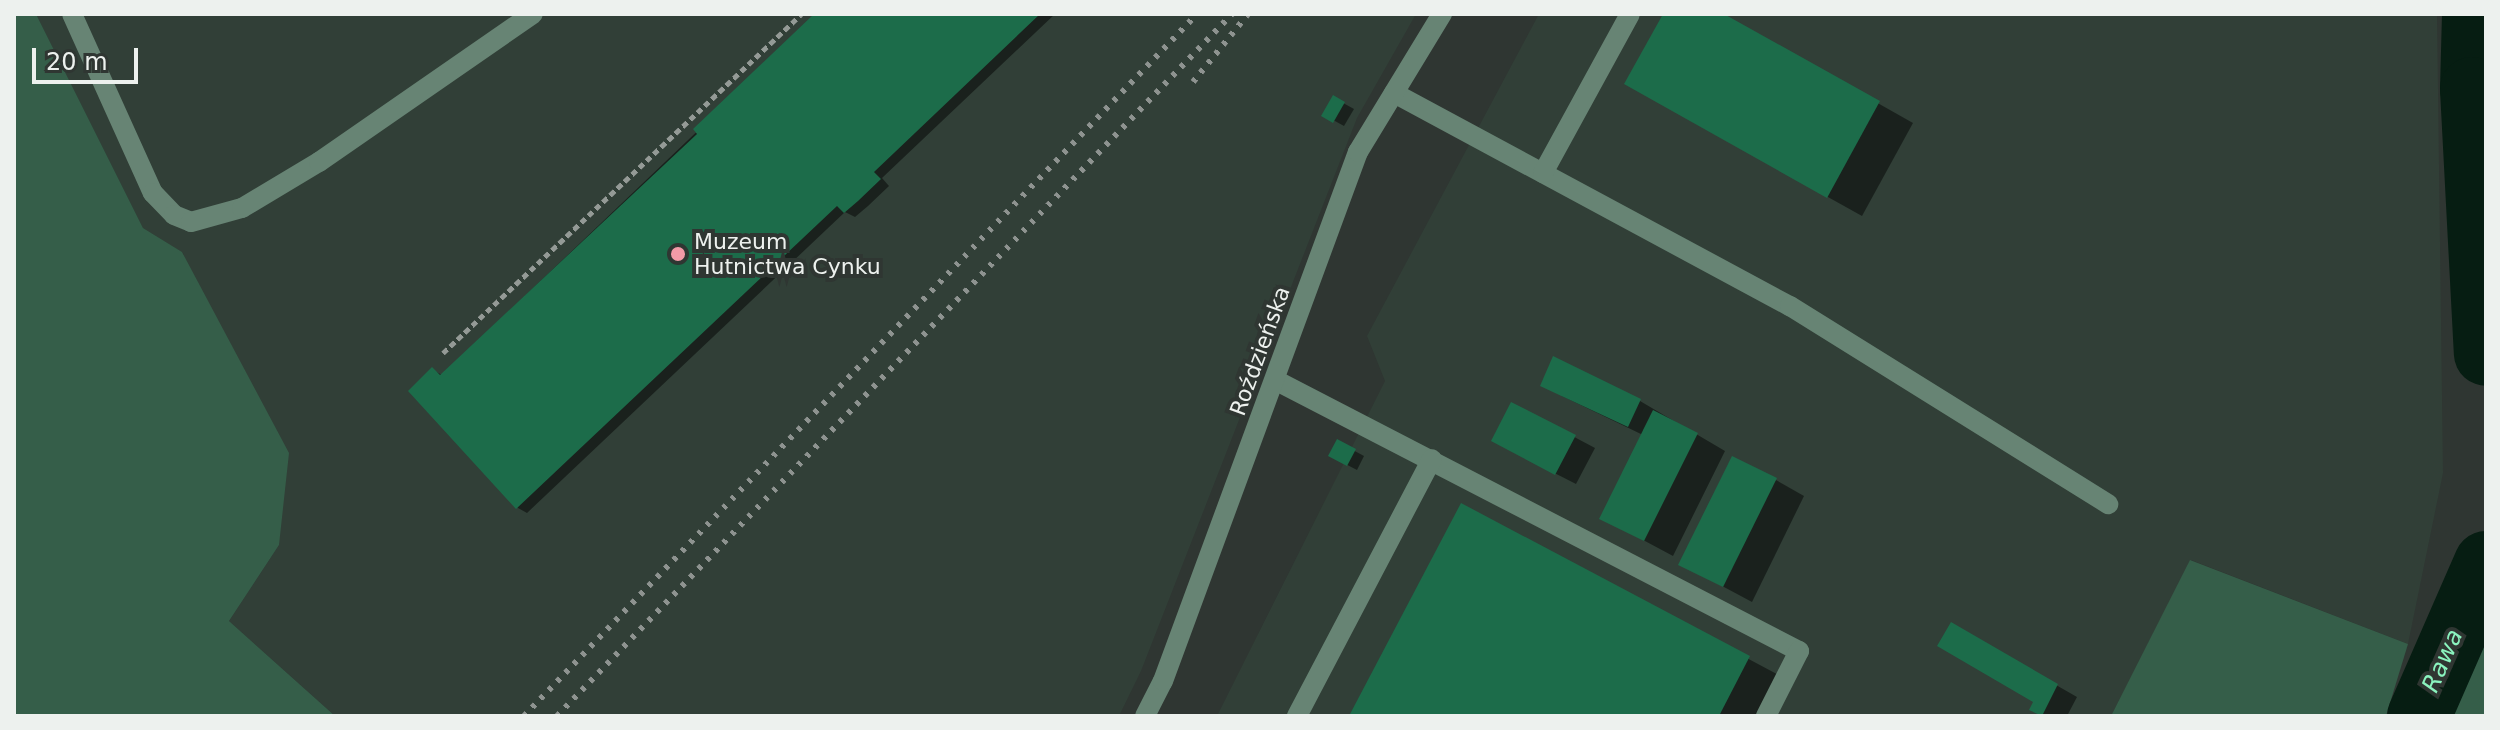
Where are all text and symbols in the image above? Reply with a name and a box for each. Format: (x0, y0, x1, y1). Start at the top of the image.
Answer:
scale bar (36, 32, 142, 82)
text: 20 m (46, 48, 108, 76)
place label: Muzeum Hutnictwa Cynku (694, 228, 881, 280)
marker: Muzeum Hutnictwa Cynku (669, 245, 687, 263)
street label: Roździeńska (1224, 283, 1296, 419)
water label: Rawa (2416, 625, 2470, 697)

